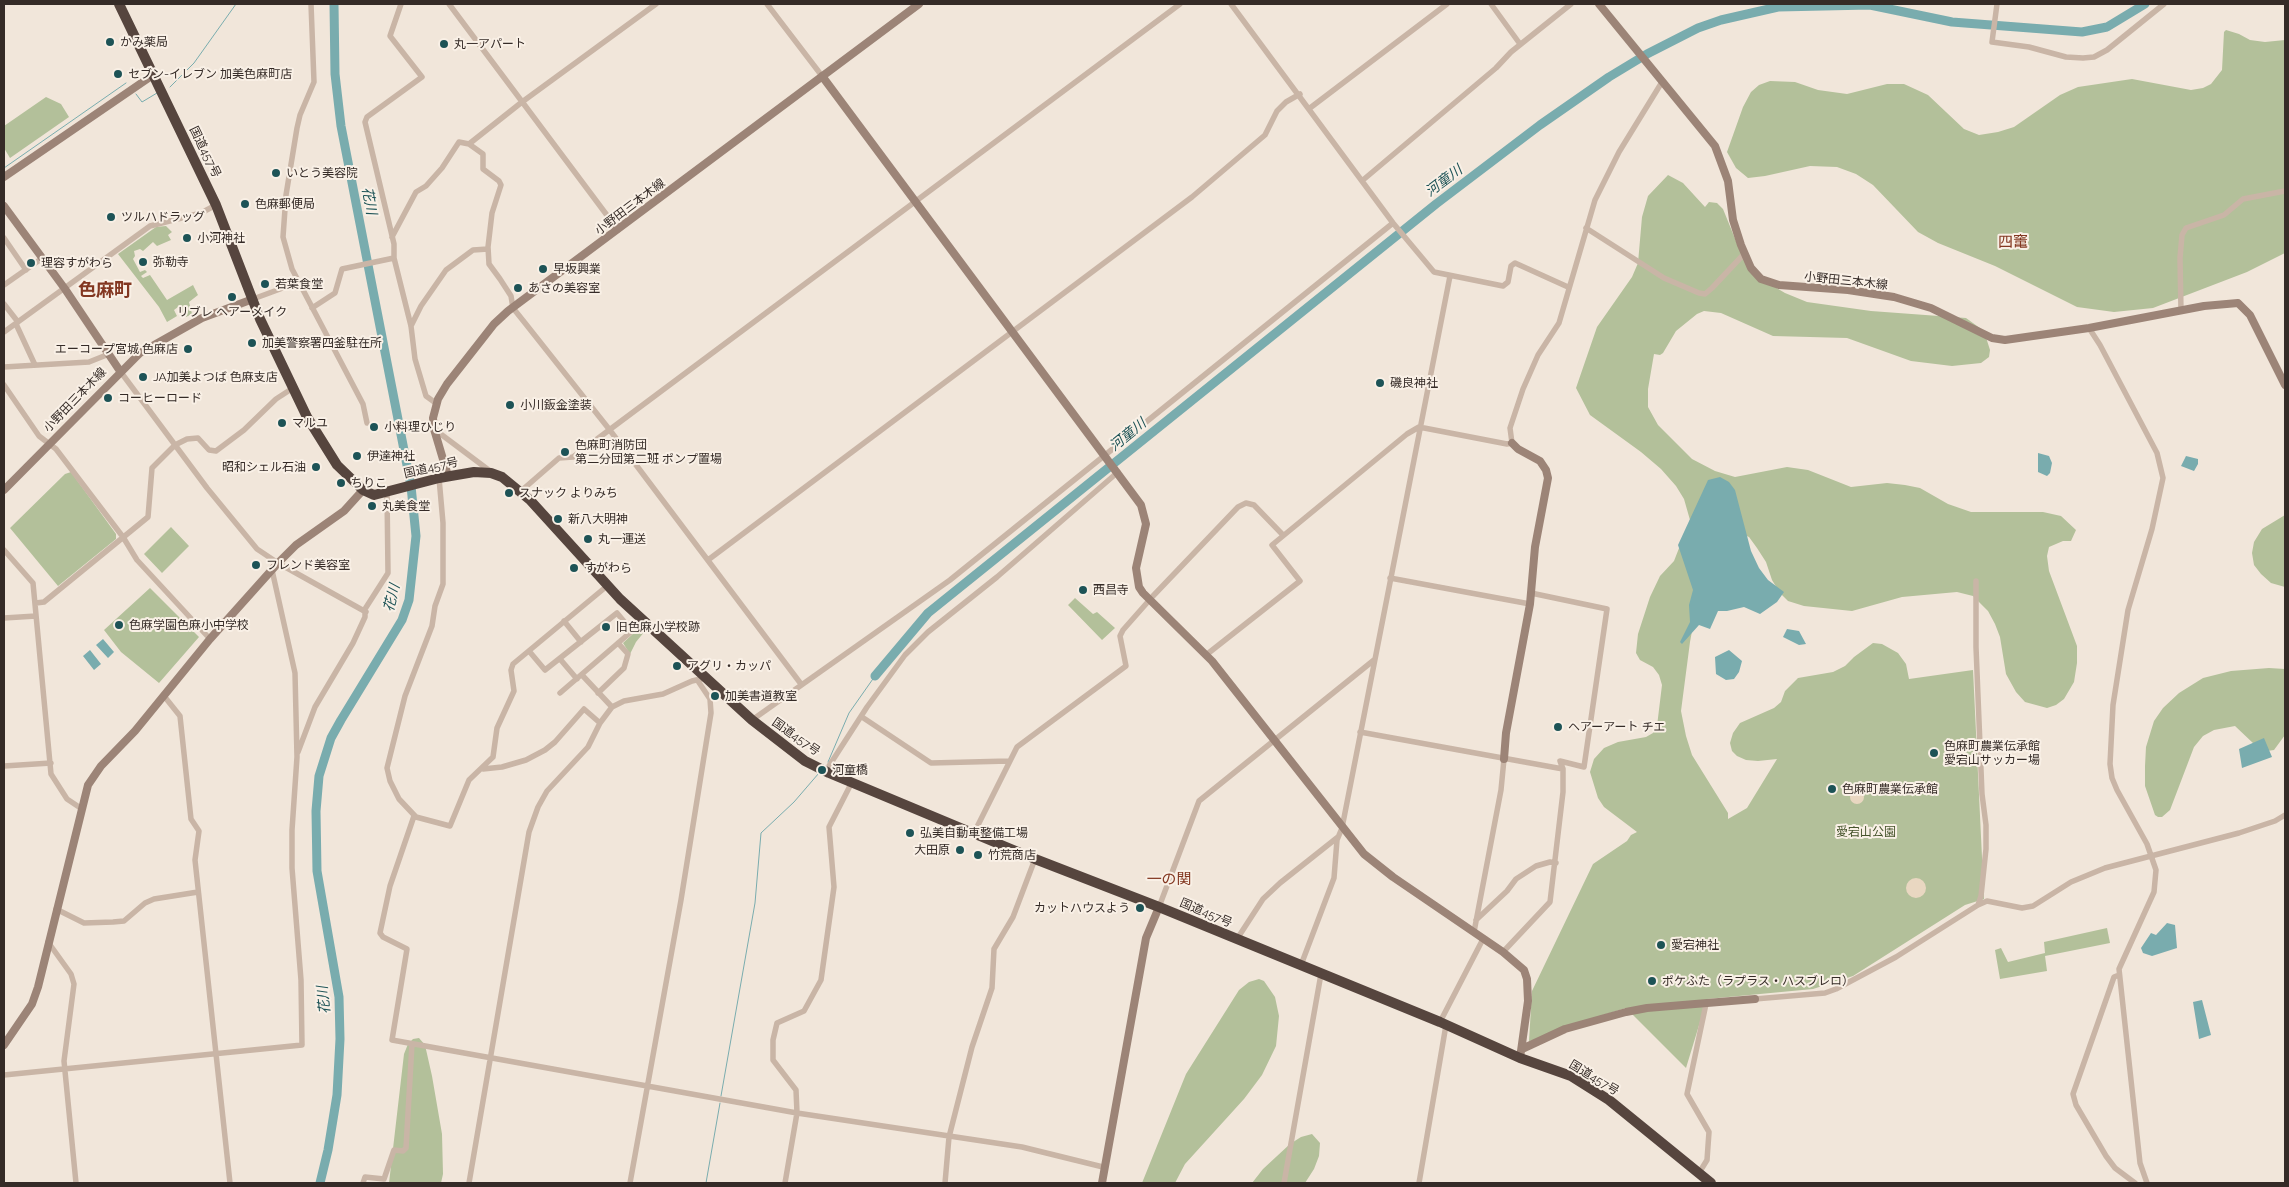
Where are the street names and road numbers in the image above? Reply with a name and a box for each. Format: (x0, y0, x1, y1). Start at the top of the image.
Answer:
street label: 国道457号 (186, 124, 224, 180)
street label: 小野田三本木線 (592, 176, 668, 238)
street label: 小野田三本木線 (1803, 269, 1889, 293)
street label: 小野田三本木線 (41, 365, 109, 435)
street label: 国道457号 (402, 455, 460, 481)
street label: 国道457号 (769, 715, 823, 759)
street label: 国道457号 (1178, 896, 1234, 930)
street label: 国道457号 (1567, 1058, 1621, 1098)

